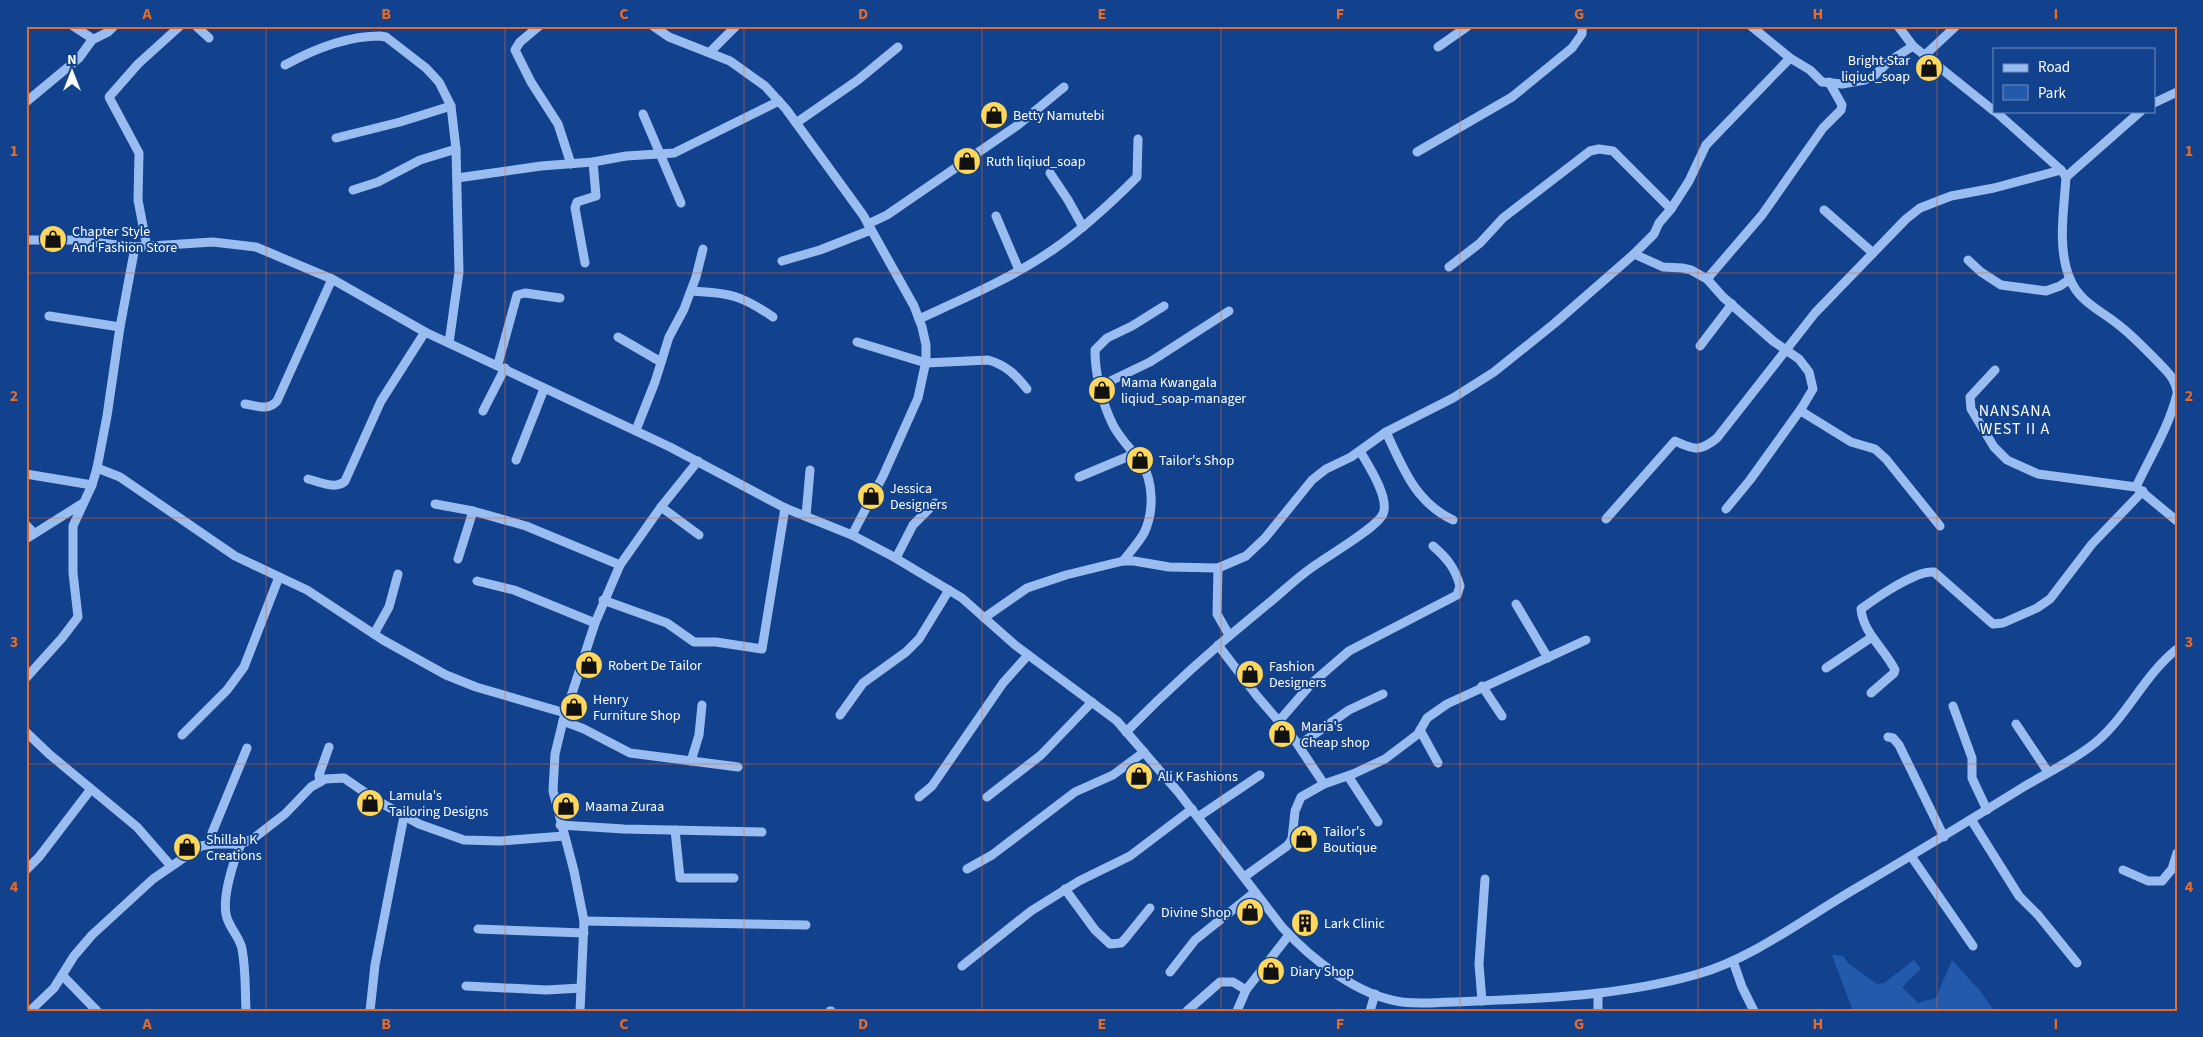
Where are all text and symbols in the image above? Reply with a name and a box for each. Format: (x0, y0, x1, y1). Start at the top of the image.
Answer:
text: A (141, 3, 152, 25)
text: B (381, 3, 391, 25)
text: C (619, 3, 629, 25)
text: D (858, 3, 868, 25)
text: E (1098, 3, 1106, 25)
text: F (1336, 3, 1344, 25)
text: G (1574, 3, 1584, 25)
text: H (1813, 3, 1823, 25)
text: I (2054, 3, 2058, 25)
north arrow (48, 48, 98, 98)
legend (1993, 48, 2156, 112)
text: N (67, 50, 77, 70)
place label: Bright Star liqiud_soap (1841, 51, 1910, 87)
shop icon: Bright Star liqiud_soap (1914, 53, 1944, 83)
text: Road (2038, 57, 2070, 78)
text: Park (2038, 83, 2067, 104)
shop icon: Betty Namutebi (979, 100, 1009, 130)
place label: Betty Namutebi (1013, 106, 1105, 126)
text: 1 (10, 140, 18, 162)
text: 1 (2185, 140, 2193, 162)
shop icon: Ruth liqiud_soap (952, 146, 982, 176)
place label: Ruth liqiud_soap (986, 152, 1086, 172)
place label: Chapter Style And Fashion Store (72, 222, 177, 258)
shop icon: Chapter Style And Fashion Store (38, 224, 68, 254)
place label: Mama Kwangala liqiud_soap-manager (1121, 373, 1246, 409)
shop icon: Mama Kwangala liqiud_soap-manager (1087, 375, 1117, 405)
text: 2 (10, 385, 18, 407)
text: 2 (2185, 385, 2193, 407)
district label: NANSANA WEST II A (1979, 400, 2051, 440)
shop icon: Tailor's Shop (1125, 445, 1155, 475)
place label: Tailor's Shop (1159, 451, 1235, 471)
place label: Jessica Designers (890, 479, 947, 515)
shop icon: Jessica Designers (856, 481, 886, 511)
text: 3 (10, 631, 18, 653)
text: 3 (2185, 631, 2193, 653)
shop icon: Robert De Tailor (574, 650, 604, 680)
place label: Robert De Tailor (608, 656, 702, 676)
place label: Fashion Designers (1269, 657, 1326, 693)
shop icon: Fashion Designers (1235, 659, 1265, 689)
place label: Henry Furniture Shop (593, 690, 681, 726)
shop icon: Henry Furniture Shop (559, 692, 589, 722)
place label: Maria's Cheap shop (1301, 717, 1370, 753)
shop icon: Maria's Cheap shop (1267, 719, 1297, 749)
shop icon: Ali K Fashions (1124, 761, 1154, 791)
place label: Ali K Fashions (1158, 767, 1238, 787)
place label: Lamula's Tailoring Designs (389, 786, 489, 822)
shop icon: Lamula's Tailoring Designs (355, 788, 385, 818)
shop icon: Maama Zuraa (551, 791, 581, 821)
place label: Maama Zuraa (585, 797, 664, 817)
place label: Tailor's Boutique (1323, 822, 1377, 858)
shop icon: Tailor's Boutique (1289, 824, 1319, 854)
place label: Shillah K Creations (206, 830, 262, 866)
shop icon: Shillah K Creations (172, 832, 202, 862)
text: 4 (10, 876, 19, 898)
text: 4 (2185, 876, 2194, 898)
shop icon: Divine Shop (1235, 897, 1265, 927)
place label: Divine Shop (1161, 903, 1231, 923)
building icon: Lark Clinic (1290, 908, 1320, 938)
place label: Lark Clinic (1324, 914, 1386, 934)
shop icon: Diary Shop (1256, 956, 1286, 986)
place label: Diary Shop (1290, 962, 1354, 982)
text: A (141, 1013, 152, 1035)
text: B (381, 1013, 391, 1035)
text: C (619, 1013, 629, 1035)
text: D (858, 1013, 868, 1035)
text: E (1098, 1013, 1106, 1035)
text: F (1336, 1013, 1344, 1035)
text: G (1574, 1013, 1584, 1035)
text: H (1813, 1013, 1823, 1035)
text: I (2054, 1013, 2058, 1035)

